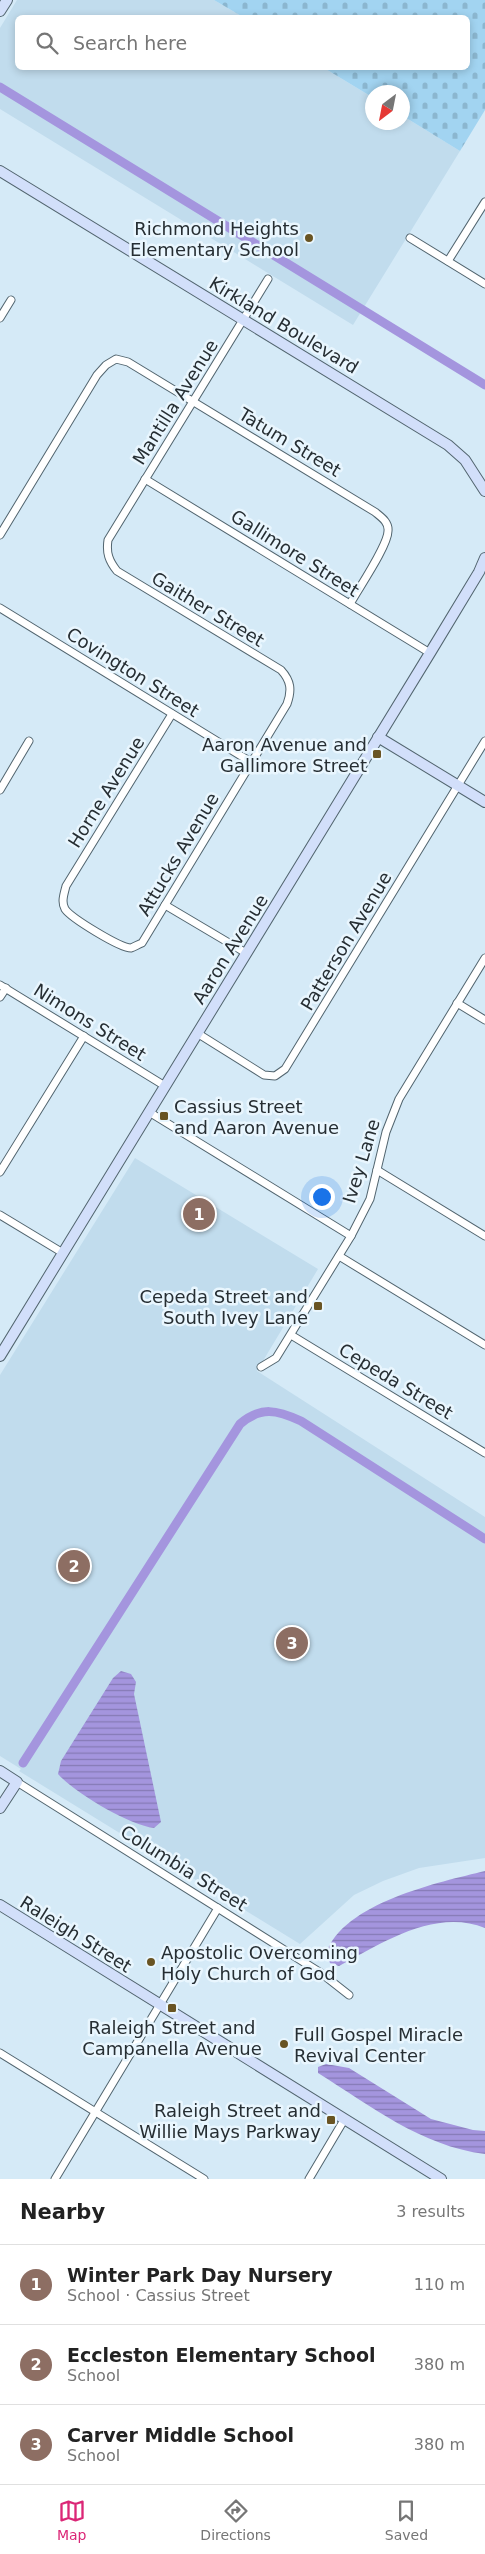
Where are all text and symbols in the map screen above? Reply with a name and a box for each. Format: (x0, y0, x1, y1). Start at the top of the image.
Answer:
search box (15, 15, 470, 70)
icon: search (33, 29, 61, 57)
text: Search here (73, 32, 187, 54)
north arrow (365, 85, 410, 130)
place label: Richmond Heights Elementary School (130, 218, 299, 260)
marker: Richmond Heights Elementary School (303, 232, 315, 244)
street label: Kirkland Boulevard (206, 272, 362, 378)
street label: Mantilla Avenue (128, 336, 222, 468)
street label: Tatum Street (234, 403, 345, 481)
street label: Gallimore Street (227, 505, 363, 601)
street label: Gaither Street (148, 567, 268, 651)
street label: Covington Street (63, 623, 203, 721)
street label: Horne Avenue (64, 733, 148, 851)
place label: Aaron Avenue and Gallimore Street (202, 734, 367, 776)
marker: Aaron Avenue and Gallimore Street (371, 748, 383, 760)
street label: Attucks Avenue (133, 789, 223, 919)
street label: Patterson Avenue (296, 868, 396, 1014)
street label: Aaron Avenue (188, 890, 272, 1008)
street label: Nimons Street (30, 979, 150, 1065)
place label: Cassius Street and Aaron Avenue (174, 1096, 339, 1138)
marker: Cassius Street and Aaron Avenue (158, 1110, 170, 1122)
street label: Ivey Lane (338, 1116, 384, 1206)
your location (309, 1184, 335, 1210)
pin: 1 (183, 1195, 215, 1233)
place label: Cepeda Street and South Ivey Lane (139, 1286, 308, 1328)
marker: Cepeda Street and South Ivey Lane (312, 1300, 324, 1312)
street label: Cepeda Street (335, 1339, 457, 1423)
pin: 2 (58, 1547, 90, 1585)
pin: 3 (276, 1624, 308, 1662)
street label: Columbia Street (117, 1821, 251, 1915)
street label: Raleigh Street (16, 1891, 136, 1977)
place label: Apostolic Overcoming Holy Church of God (161, 1942, 358, 1984)
marker: Apostolic Overcoming Holy Church of God (145, 1956, 157, 1968)
marker: Raleigh Street and Campanella Avenue (166, 2002, 178, 2014)
place label: Raleigh Street and Campanella Avenue (82, 2017, 262, 2059)
place label: Full Gospel Miracle Revival Center (294, 2024, 463, 2066)
marker: Full Gospel Miracle Revival Center (278, 2038, 290, 2050)
place label: Raleigh Street and Willie Mays Parkway (139, 2100, 321, 2142)
marker: Raleigh Street and Willie Mays Parkway (325, 2114, 337, 2126)
text: Nearby (20, 2200, 105, 2224)
text: 3 results (396, 2202, 465, 2221)
text: Winter Park Day Nursery (67, 2264, 333, 2286)
text: 1 (30, 2275, 42, 2294)
text: 110 m (414, 2275, 465, 2294)
text: School · Cassius Street (67, 2286, 250, 2305)
text: Eccleston Elementary School (67, 2344, 375, 2366)
text: 2 (30, 2355, 42, 2374)
text: 380 m (414, 2355, 465, 2374)
text: School (67, 2366, 120, 2385)
text: Carver Middle School (67, 2424, 294, 2446)
text: 3 (30, 2435, 42, 2454)
text: 380 m (414, 2435, 465, 2454)
text: School (67, 2446, 120, 2465)
tab: Map (57, 2497, 86, 2543)
tab: Directions (200, 2497, 271, 2543)
tab: Saved (385, 2497, 428, 2543)

